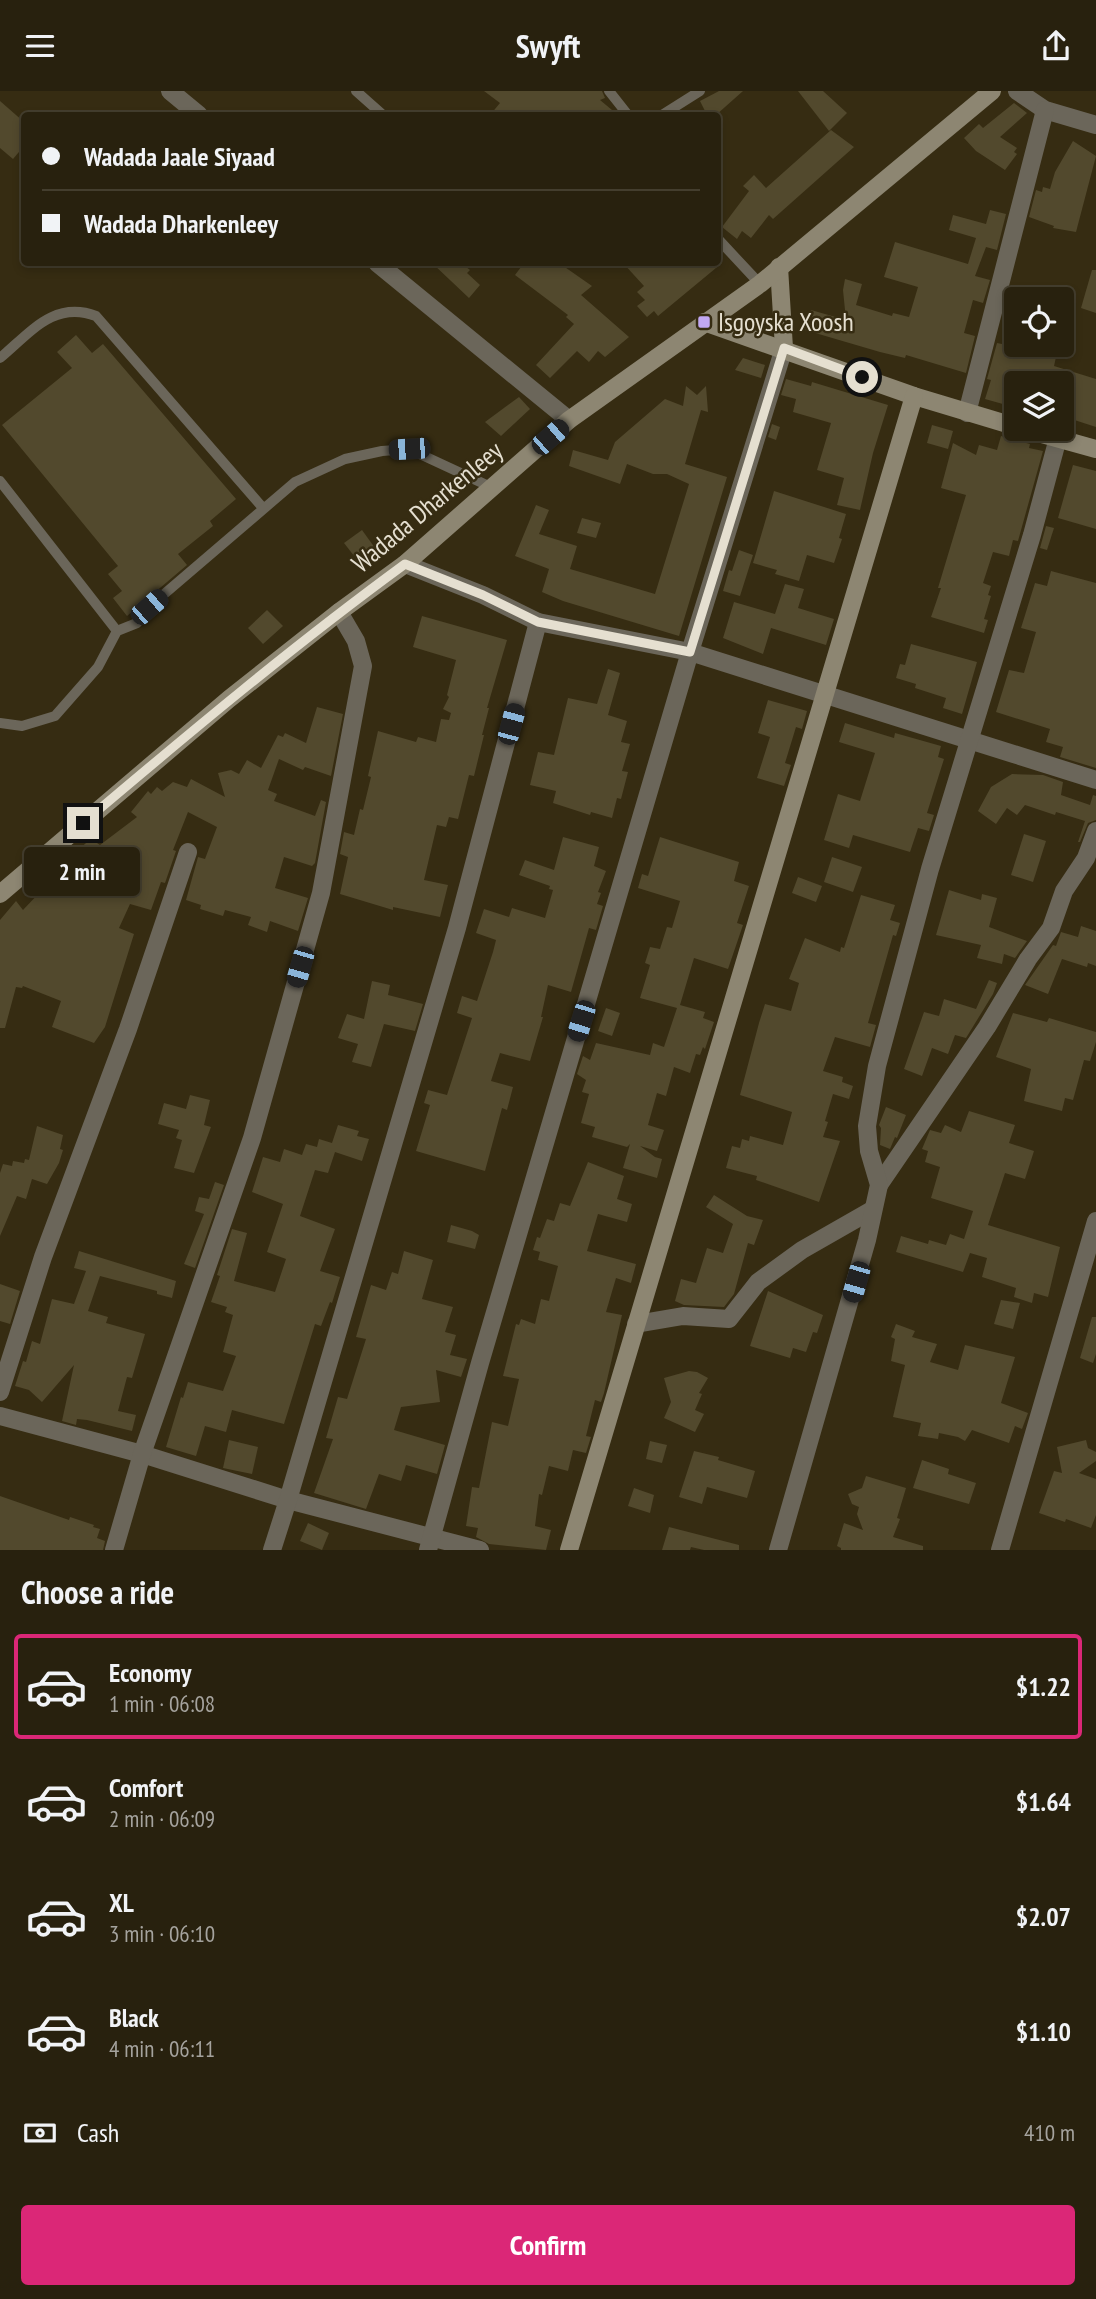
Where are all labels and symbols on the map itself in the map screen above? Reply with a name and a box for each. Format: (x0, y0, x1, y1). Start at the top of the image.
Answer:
place label: Isgoyska Xoosh (718, 305, 854, 338)
marker: Isgoyska Xoosh (696, 314, 712, 330)
route start (846, 361, 878, 393)
car (528, 415, 573, 459)
street label: Wadada Dharkenleey (344, 434, 509, 579)
car (388, 437, 431, 461)
car (127, 585, 172, 629)
car (496, 701, 527, 747)
route end (67, 807, 99, 839)
callout: 2 min (25, 847, 141, 897)
car (285, 944, 316, 990)
car (565, 998, 598, 1044)
car (841, 1259, 872, 1305)

